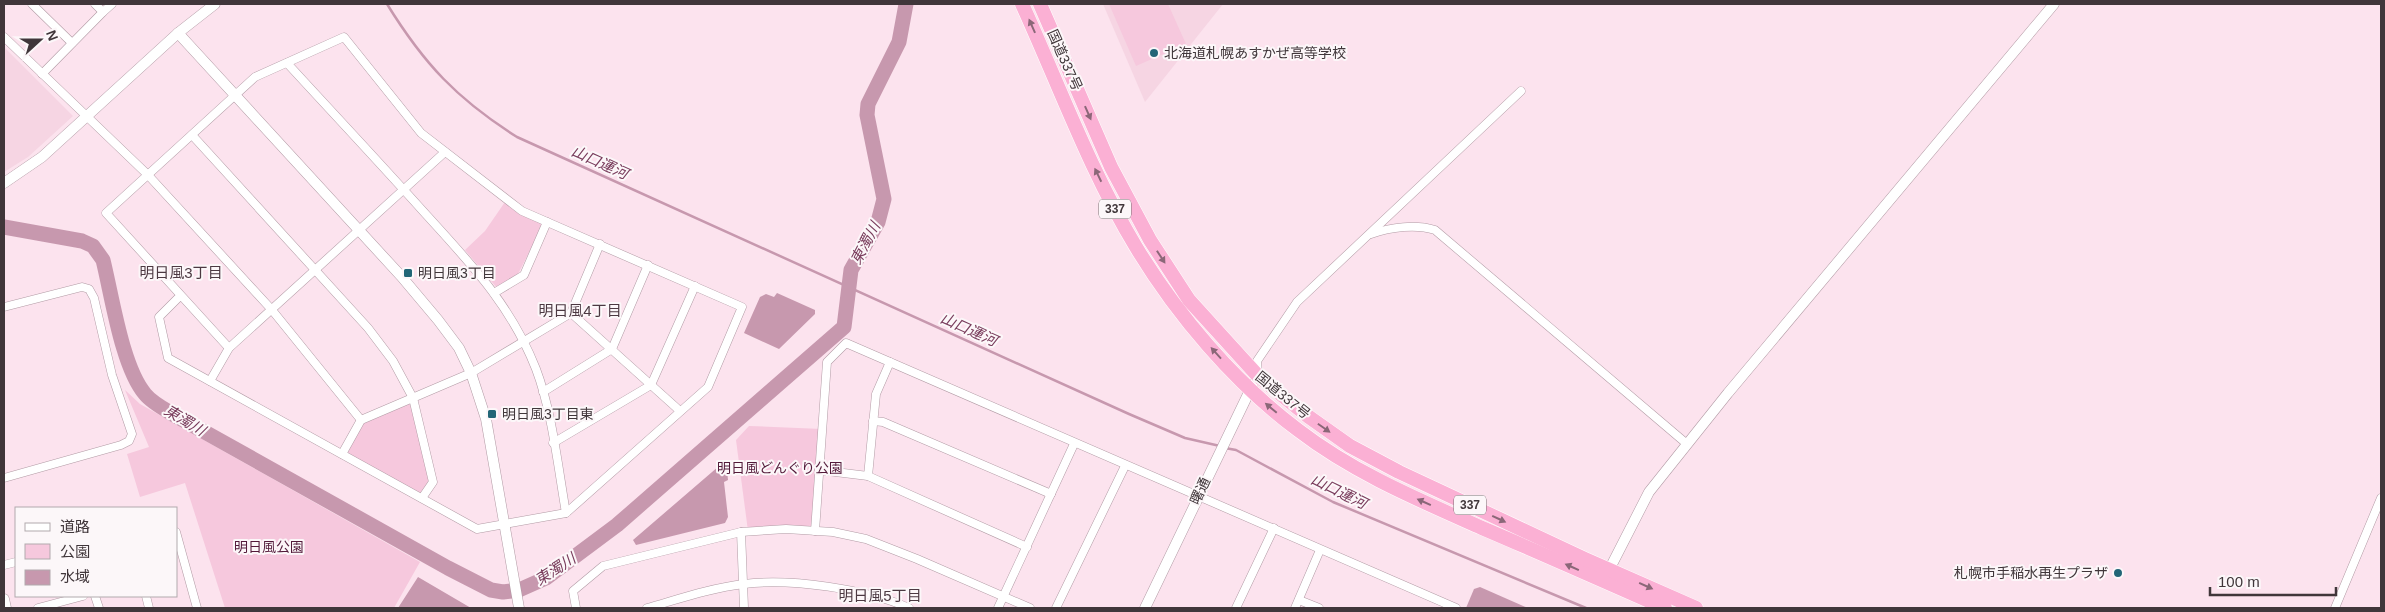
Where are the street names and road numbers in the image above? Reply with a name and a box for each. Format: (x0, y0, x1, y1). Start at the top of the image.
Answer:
street label: 国道337号 (1044, 27, 1086, 93)
road number: 337 (1099, 200, 1131, 218)
street label: 国道337号 (1253, 368, 1313, 422)
street label: 曙通 (1187, 475, 1213, 507)
road number: 337 (1454, 496, 1486, 514)

